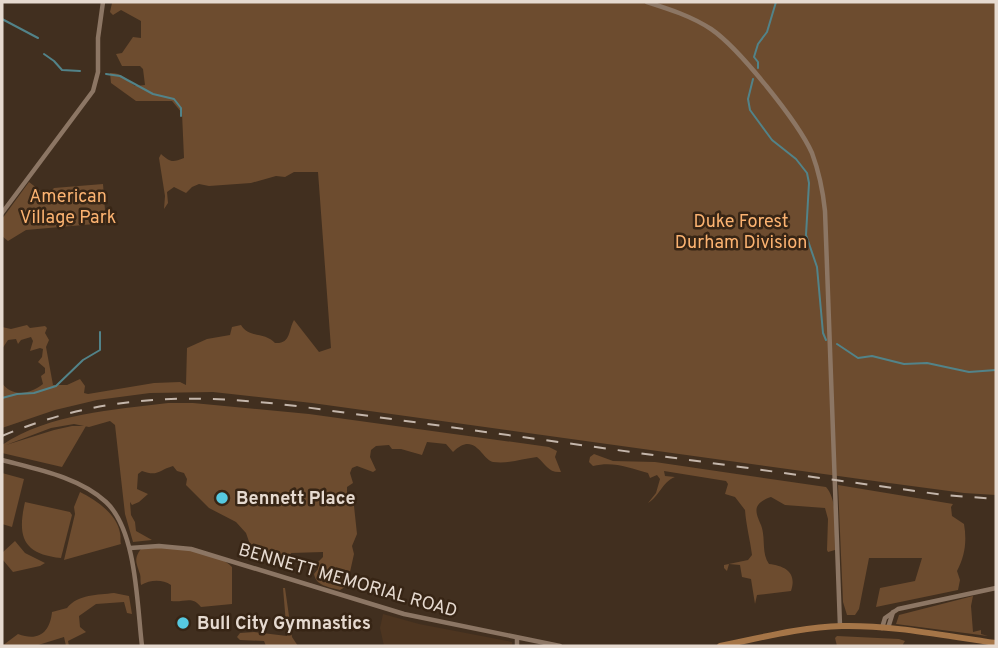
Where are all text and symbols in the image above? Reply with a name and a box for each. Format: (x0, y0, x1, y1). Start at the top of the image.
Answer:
park label: American Village Park (20, 186, 116, 230)
park label: Duke Forest Durham Division (675, 211, 807, 255)
place label: Bennett Place (236, 488, 355, 511)
marker: Bennett Place (214, 490, 230, 506)
street label: BENNETT MEMORIAL ROAD (236, 539, 460, 624)
place label: Bull City Gymnastics (197, 613, 371, 636)
marker: Bull City Gymnastics (175, 615, 191, 631)

